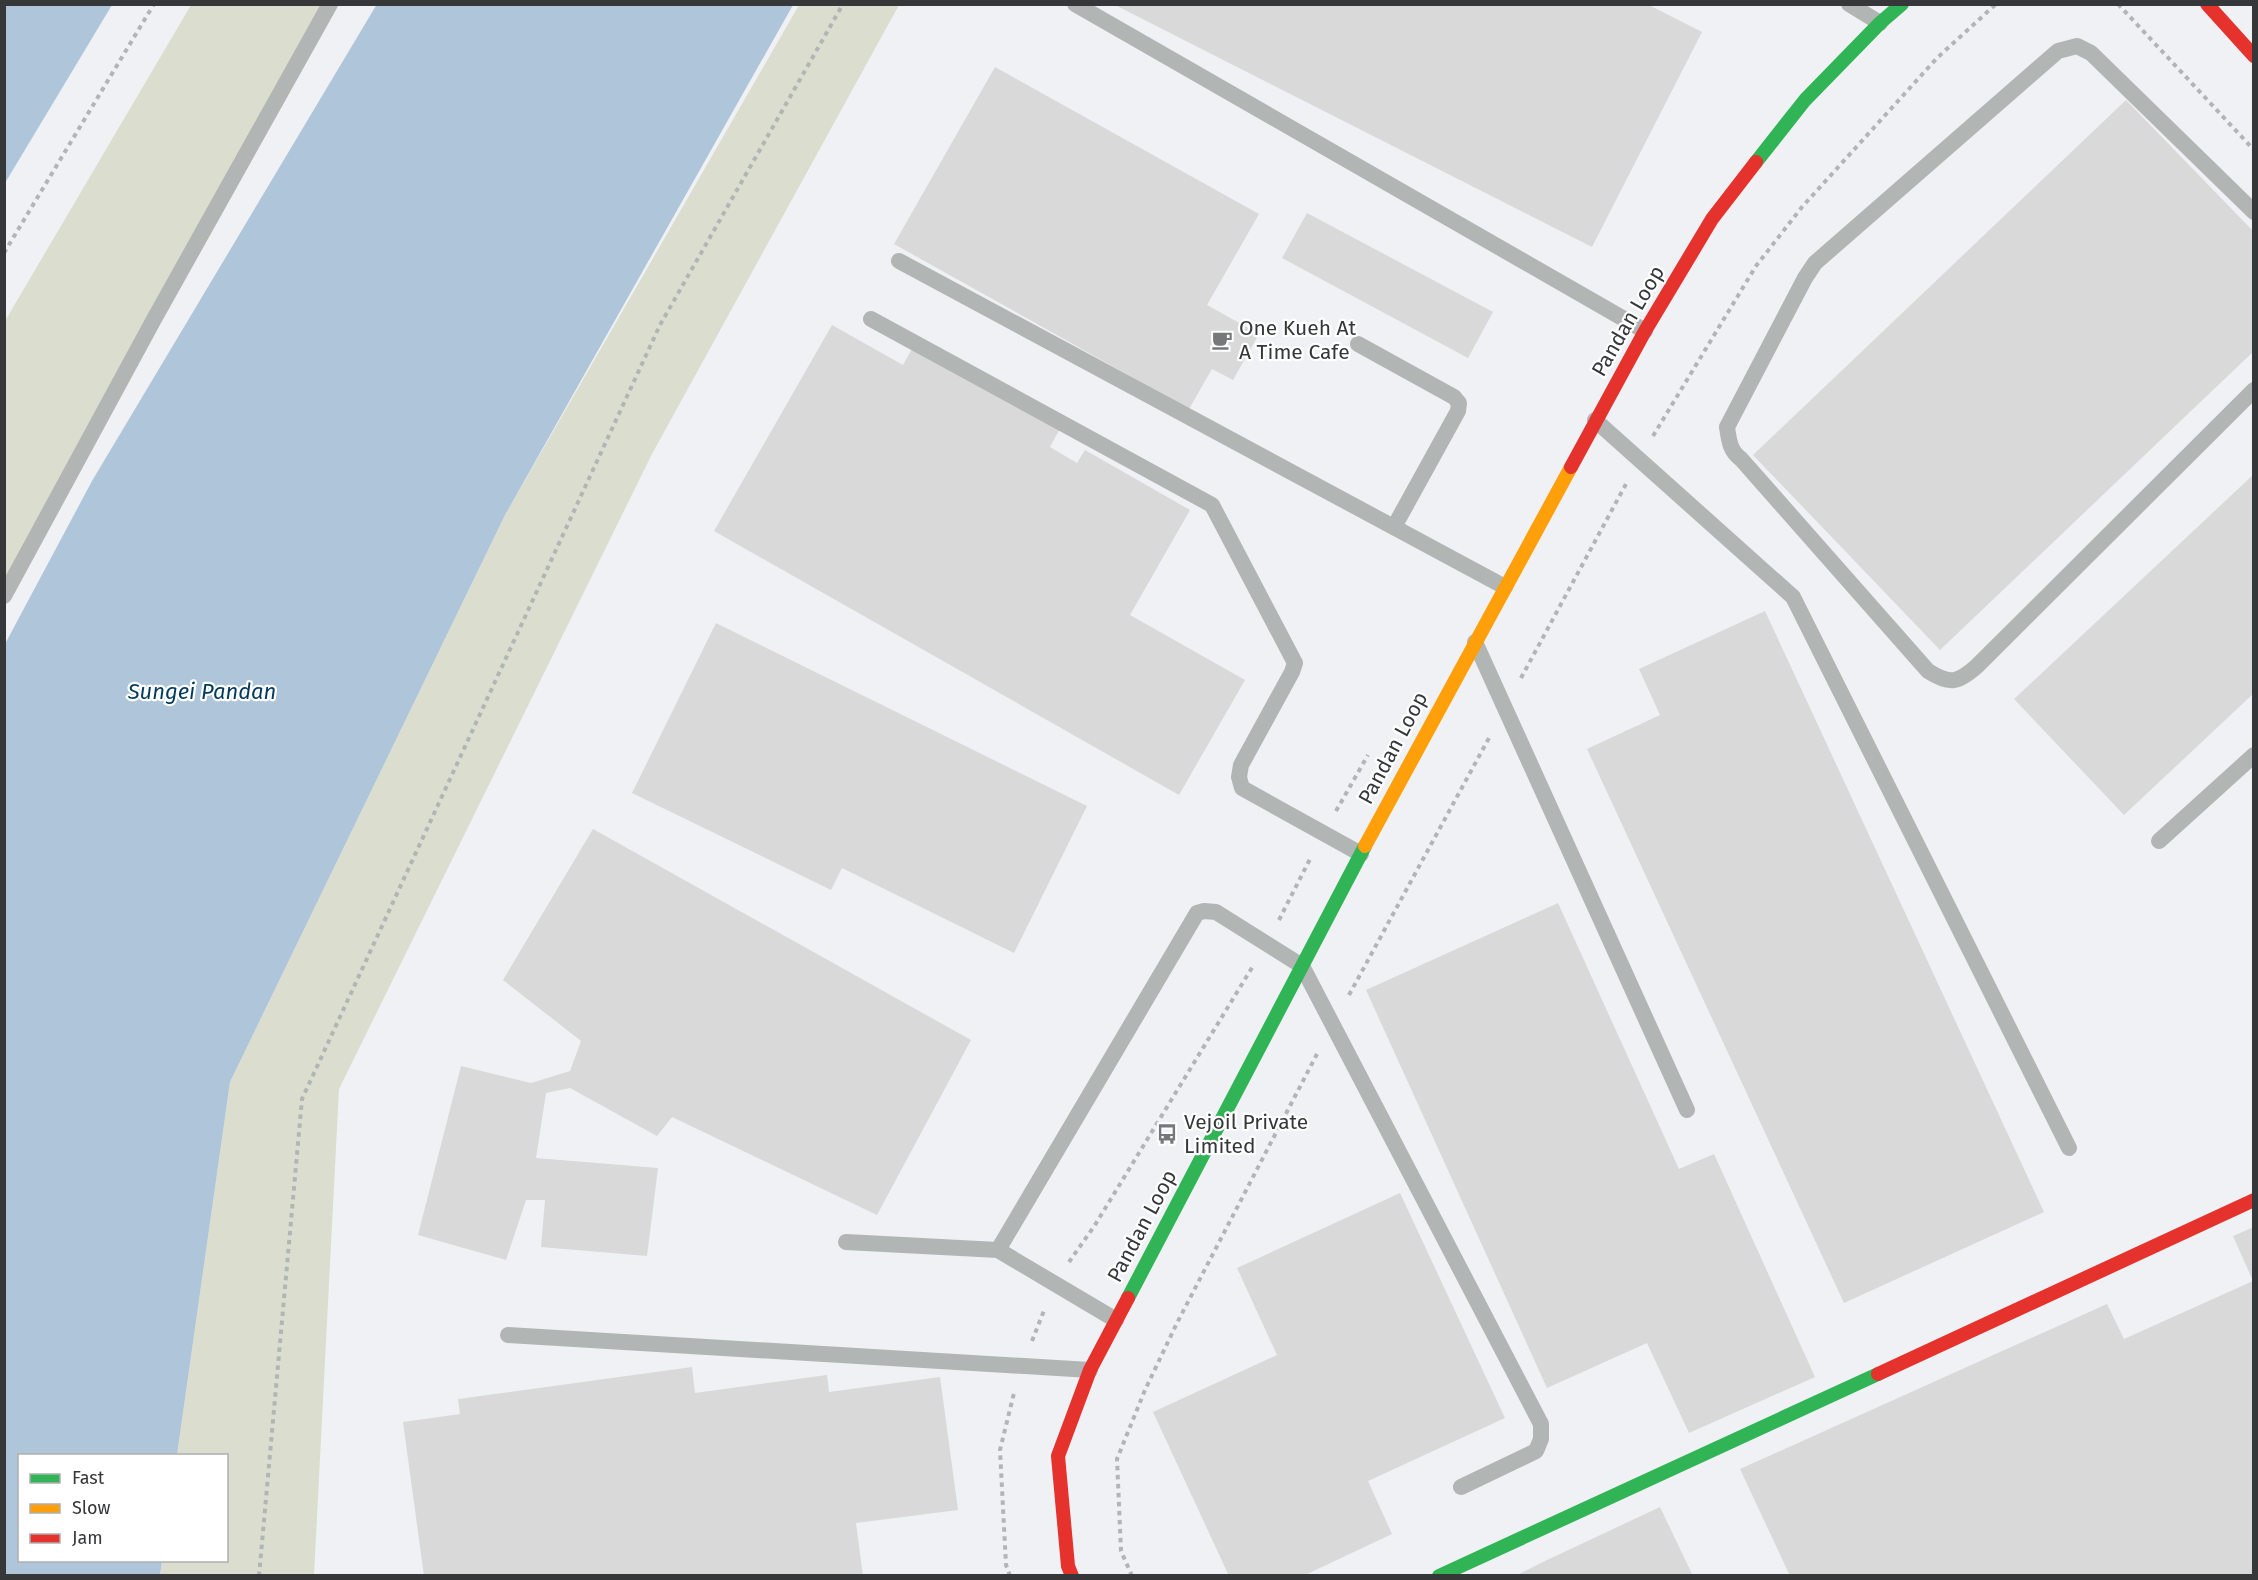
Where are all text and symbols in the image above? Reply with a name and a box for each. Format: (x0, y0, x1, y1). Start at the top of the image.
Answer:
street label: Pandan Loop (1586, 261, 1670, 381)
place label: One Kueh At A Time Cafe (1239, 315, 1357, 365)
cafe icon: One Kueh At A Time Cafe (1210, 328, 1234, 352)
water label: Sungei Pandan (127, 678, 276, 705)
street label: Pandan Loop (1353, 687, 1433, 809)
place label: Vejoil Private Limited (1184, 1109, 1308, 1159)
bus stop icon: Vejoil Private Limited (1155, 1122, 1179, 1146)
street label: Pandan Loop (1102, 1165, 1182, 1287)
legend (18, 1454, 228, 1562)
text: Fast (72, 1467, 105, 1489)
text: Slow (72, 1497, 111, 1519)
text: Jam (72, 1527, 103, 1549)

